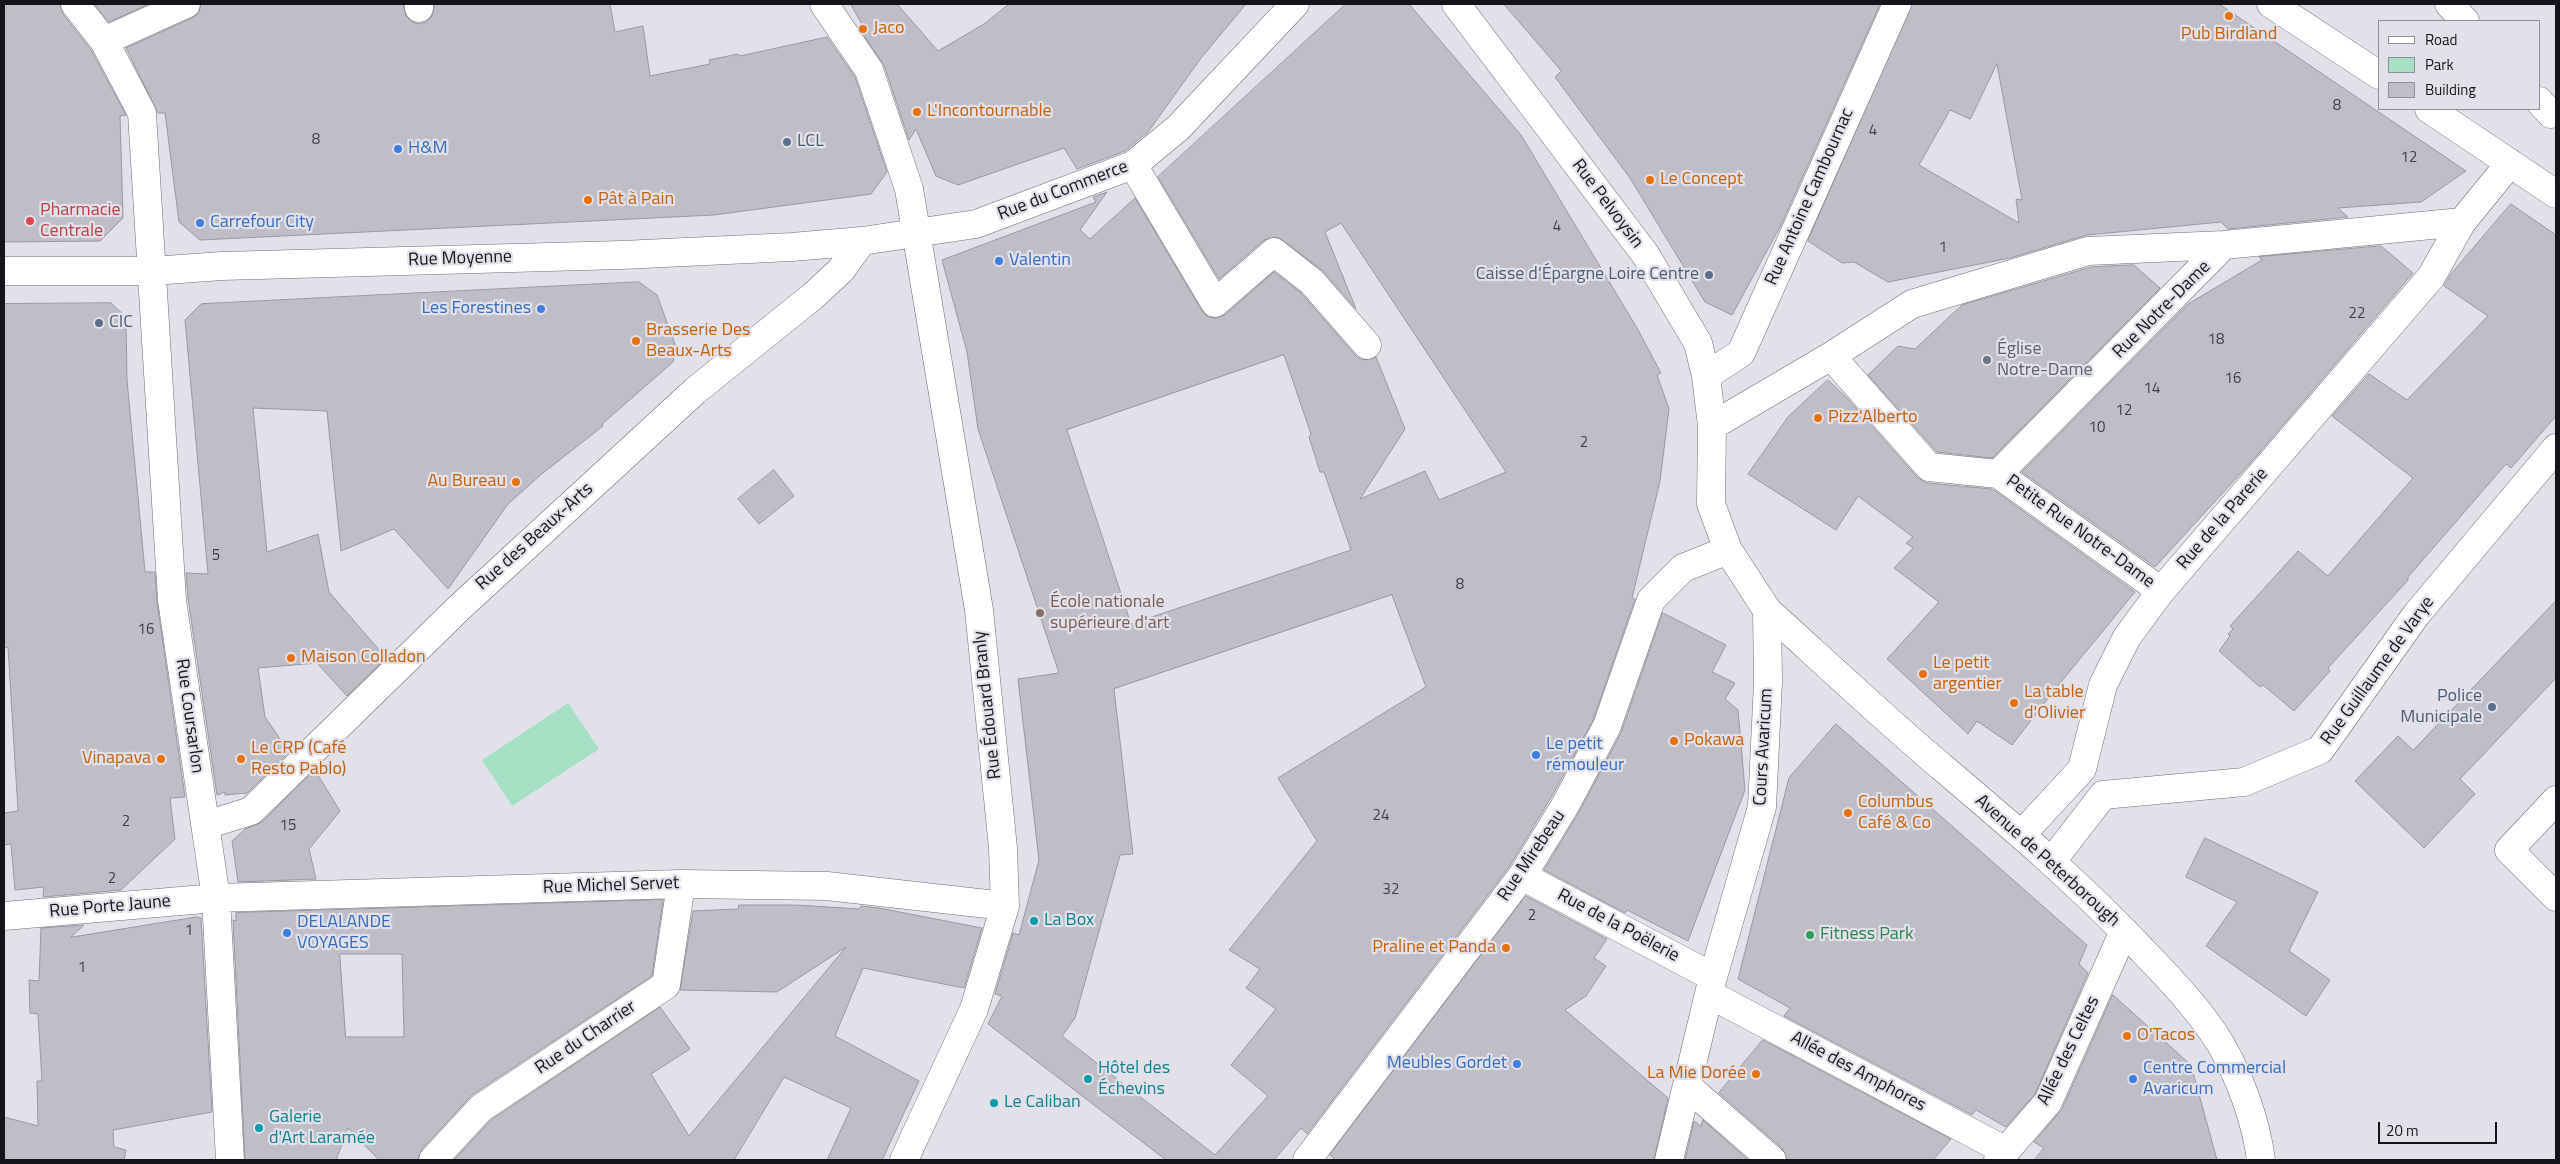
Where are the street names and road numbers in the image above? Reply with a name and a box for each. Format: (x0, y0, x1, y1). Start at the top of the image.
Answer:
street label: Rue Antoine Cambournac (1761, 105, 1859, 289)
street label: Rue Pelvoysin (1567, 155, 1647, 253)
street label: Rue du Commerce (995, 156, 1131, 226)
street label: Rue Moyenne (408, 246, 512, 272)
street label: Rue Notre-Dame (2109, 257, 2215, 363)
street label: Rue de la Parerie (2173, 464, 2273, 574)
street label: Petite Rue Notre-Dame (2001, 471, 2159, 593)
street label: Rue des Beaux-Arts (472, 479, 598, 595)
street label: Rue Guillaume de Varye (2317, 592, 2439, 750)
street label: Rue Édouard Branly (969, 630, 1007, 780)
street label: Rue Coursarlon (170, 657, 208, 775)
street label: Cours Avaricum (1750, 688, 1778, 806)
street label: Avenue de Peterborough (1970, 790, 2124, 932)
street label: Rue Mirebeau (1494, 806, 1570, 906)
street label: Rue Michel Servet (542, 873, 680, 899)
street label: Rue de la Poëlerie (1553, 885, 1683, 967)
street label: Rue Porte Jaune (48, 891, 172, 923)
street label: Allée des Celtes (2033, 993, 2105, 1109)
street label: Rue du Charrier (532, 996, 640, 1080)
street label: Allée des Amphores (1787, 1027, 1929, 1117)

